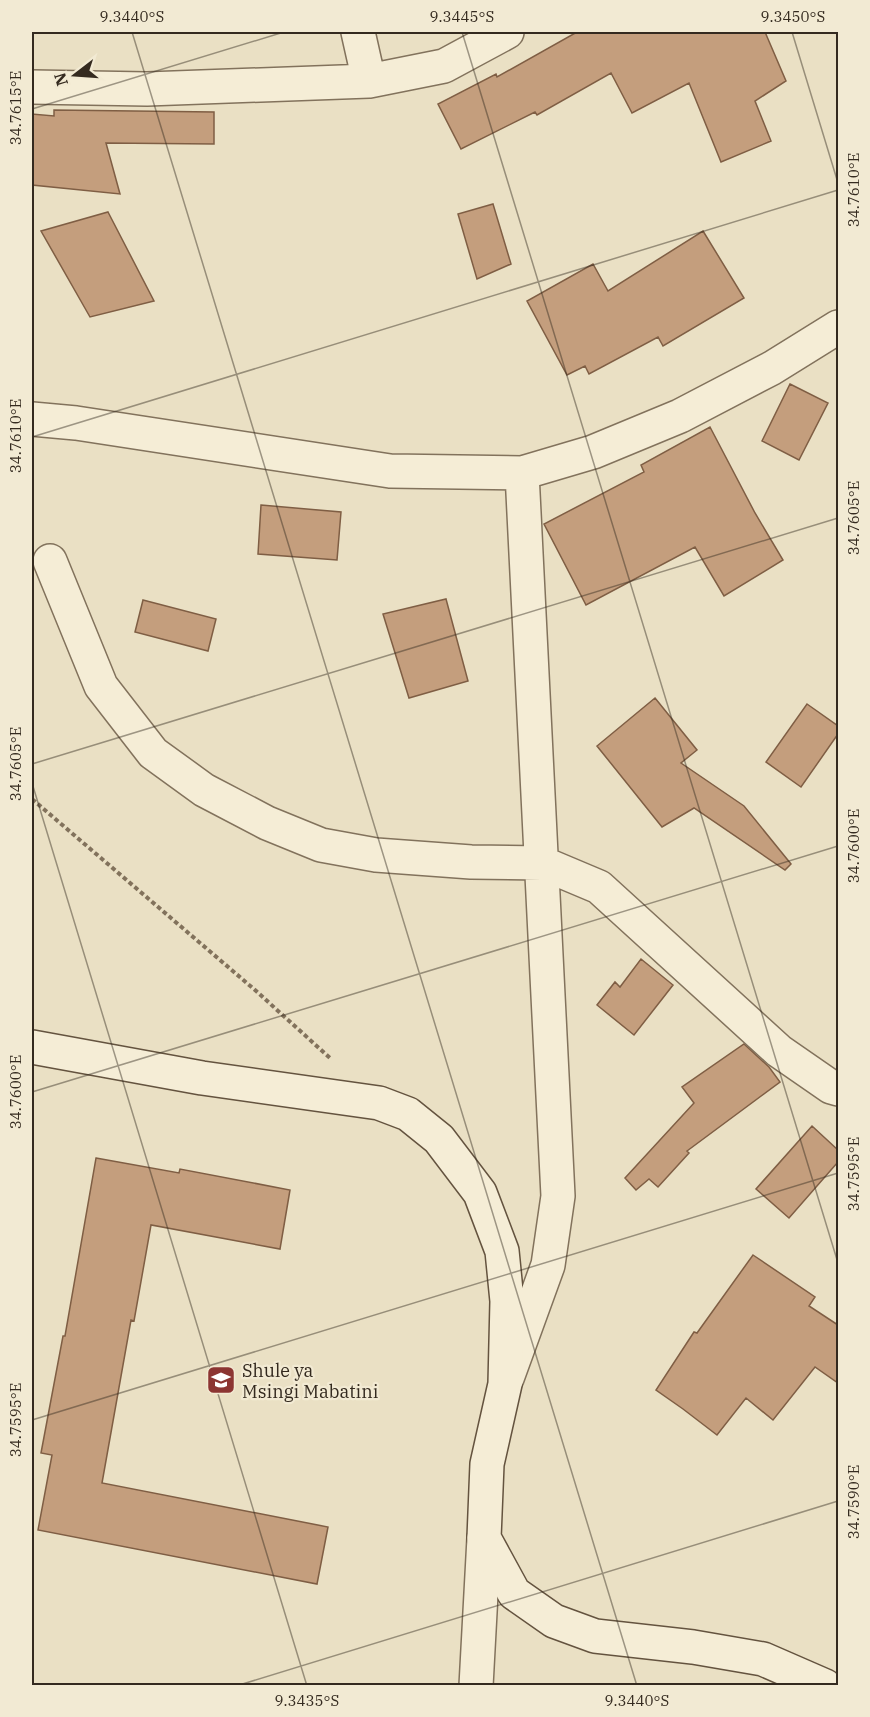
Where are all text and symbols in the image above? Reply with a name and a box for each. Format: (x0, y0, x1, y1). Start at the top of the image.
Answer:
text: 9.3440°S (100, 7, 164, 26)
text: 9.3445°S (430, 7, 494, 26)
text: 9.3450°S (761, 7, 825, 26)
north arrow (45, 45, 105, 105)
text: N (49, 70, 72, 88)
text: 34.7615°E (6, 71, 25, 145)
text: 34.7610°E (844, 153, 863, 227)
text: 34.7610°E (6, 399, 25, 473)
text: 34.7605°E (844, 481, 863, 555)
text: 34.7605°E (6, 727, 25, 801)
text: 34.7600°E (844, 809, 863, 883)
text: 34.7600°E (6, 1055, 25, 1129)
text: 34.7595°E (844, 1137, 863, 1211)
place label: Shule ya Msingi Mabatini (242, 1359, 379, 1403)
school or university icon: Shule ya Msingi Mabatini (205, 1364, 237, 1396)
text: 34.7595°E (6, 1383, 25, 1457)
text: 34.7590°E (844, 1465, 863, 1539)
text: 9.3435°S (275, 1691, 339, 1710)
text: 9.3440°S (605, 1691, 669, 1710)

